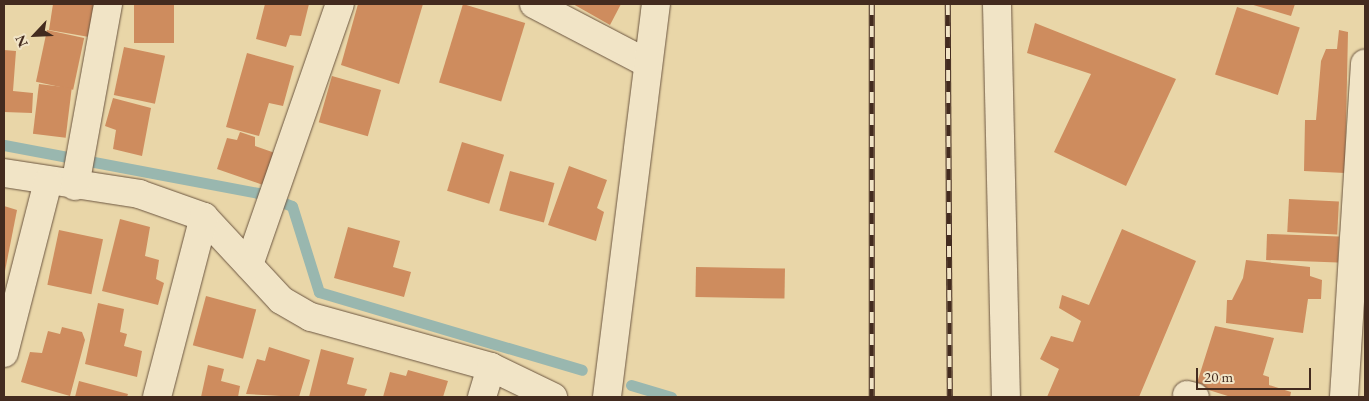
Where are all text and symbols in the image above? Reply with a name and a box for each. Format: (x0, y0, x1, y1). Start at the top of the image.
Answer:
north arrow (10, 10, 60, 60)
text: N (11, 32, 32, 50)
scale bar (1199, 358, 1314, 390)
text: 20 m (1204, 367, 1233, 386)

